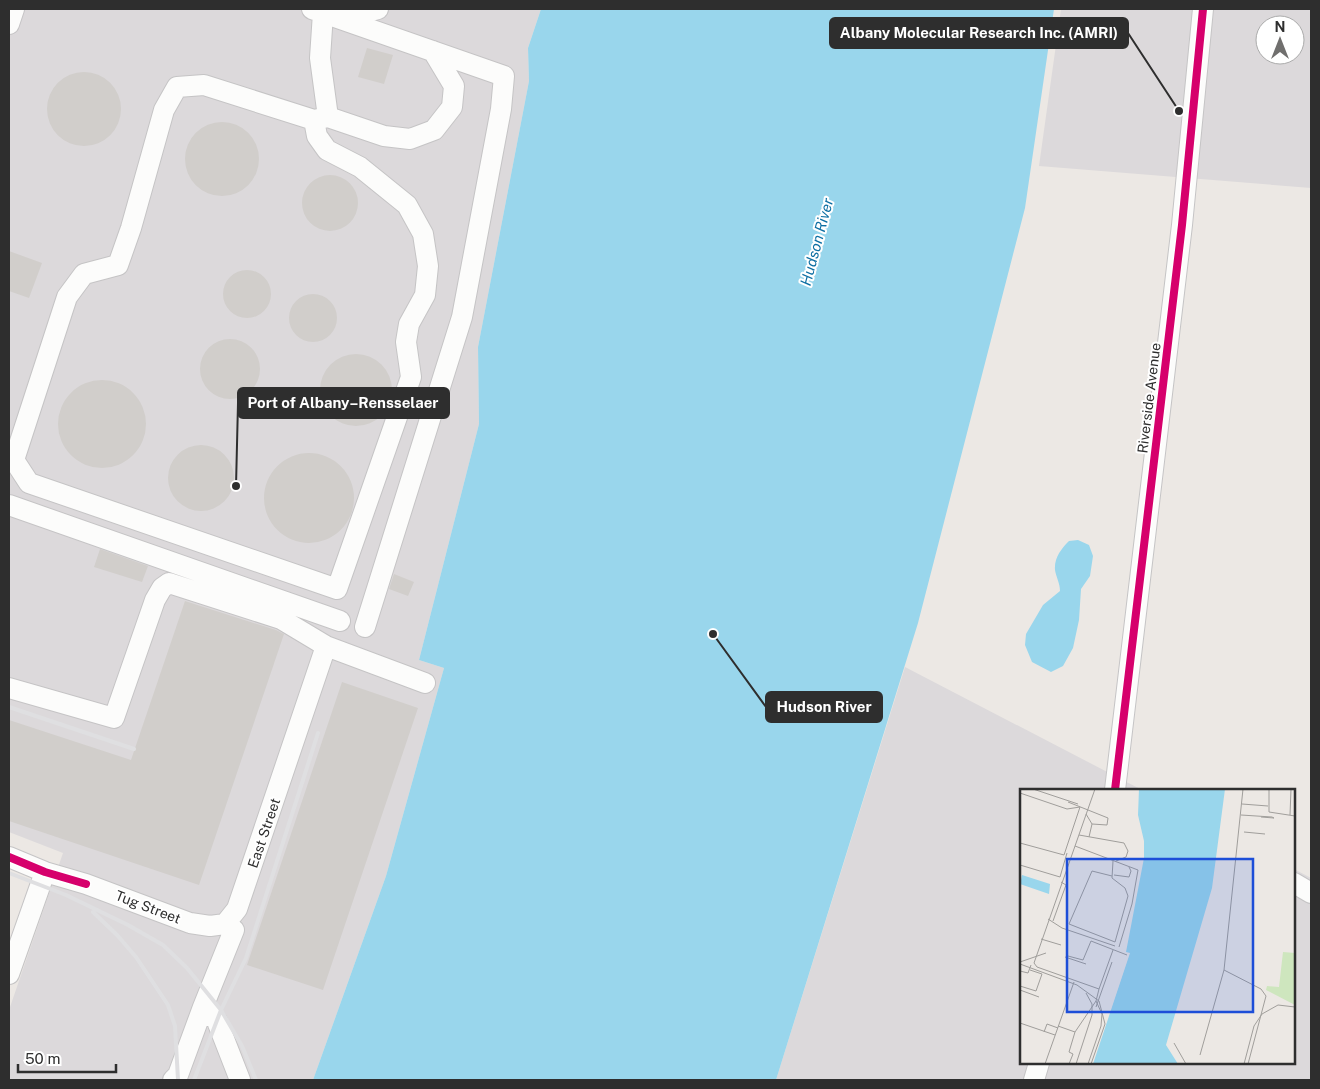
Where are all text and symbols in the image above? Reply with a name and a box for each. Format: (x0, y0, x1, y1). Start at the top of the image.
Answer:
north arrow (1255, 15, 1305, 65)
callout: Albany Molecular Research Inc. (AMRI) (830, 18, 1128, 48)
text: N (1275, 19, 1285, 35)
text: Albany Molecular Research Inc. (AMRI) (840, 24, 1118, 41)
water label: Hudson River (797, 196, 836, 287)
street label: Riverside Avenue (1134, 342, 1164, 454)
callout: Port of Albany–Rensselaer (238, 388, 449, 418)
text: Port of Albany–Rensselaer (248, 394, 439, 411)
callout: Hudson River (766, 692, 882, 722)
text: Hudson River (776, 698, 872, 715)
inset map (1020, 789, 1295, 1064)
street label: East Street (245, 796, 283, 870)
street label: Tug Street (113, 887, 183, 927)
scale bar (18, 1042, 115, 1074)
text: 50 m (25, 1050, 60, 1067)

